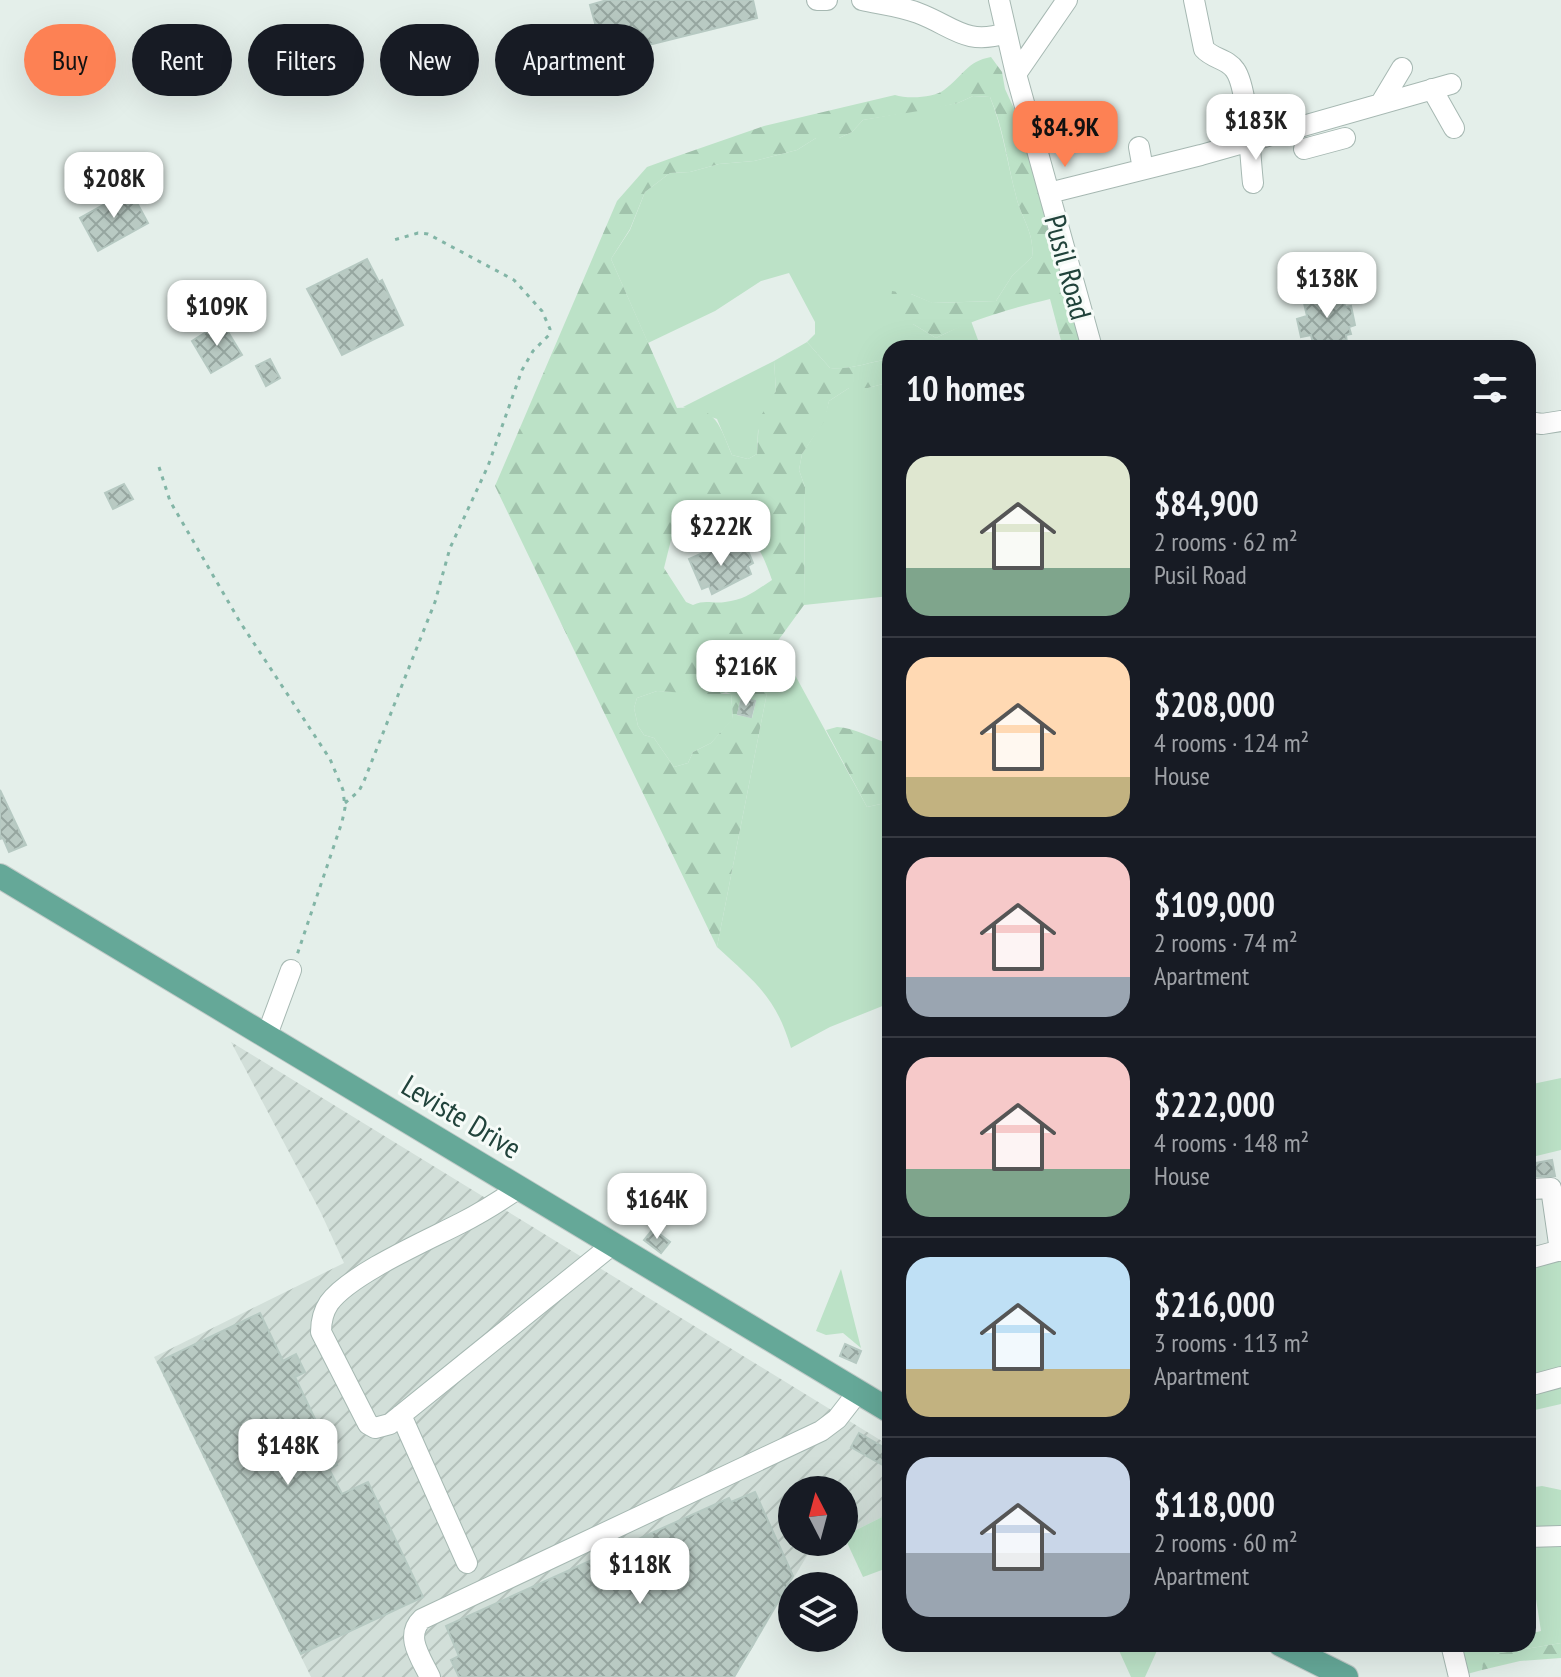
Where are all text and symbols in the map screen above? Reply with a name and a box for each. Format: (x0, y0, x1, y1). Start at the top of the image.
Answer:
chip: Buy (24, 24, 116, 96)
chip: Rent (132, 24, 232, 96)
chip: Filters (248, 24, 364, 96)
chip: New (380, 24, 479, 96)
chip: Apartment (495, 24, 654, 96)
pin: $183K (1200, 94, 1312, 162)
pin: $84.9K (1000, 101, 1130, 169)
text: $183K (1224, 103, 1288, 136)
text: $84.9K (1031, 110, 1099, 143)
pin: $208K (58, 152, 170, 220)
text: $208K (82, 161, 146, 194)
street label: Pusil Road (1036, 210, 1102, 324)
pin: $138K (1271, 252, 1383, 320)
text: $138K (1295, 261, 1359, 294)
pin: $109K (161, 280, 273, 348)
text: $109K (185, 289, 249, 322)
text: 10 homes (906, 366, 1025, 410)
icon: filters (1468, 366, 1512, 410)
text: $84,900 (1154, 481, 1259, 525)
icon: home (970, 488, 1066, 584)
pin: $222K (665, 500, 777, 568)
text: $222K (689, 509, 753, 542)
text: 2 rooms · 62 m² (1154, 525, 1298, 558)
text: Pusil Road (1154, 558, 1247, 591)
pin: $216K (690, 640, 802, 708)
text: $216K (714, 649, 778, 682)
text: $208,000 (1154, 682, 1275, 726)
icon: home (970, 689, 1066, 785)
text: 4 rooms · 124 m² (1154, 726, 1309, 759)
text: House (1154, 759, 1210, 792)
text: $109,000 (1154, 882, 1275, 926)
icon: home (970, 889, 1066, 985)
text: 2 rooms · 74 m² (1154, 926, 1298, 959)
text: Apartment (1154, 959, 1249, 992)
street label: Leviste Drive (395, 1065, 529, 1167)
text: $222,000 (1154, 1082, 1275, 1126)
icon: home (970, 1089, 1066, 1185)
text: 4 rooms · 148 m² (1154, 1126, 1309, 1159)
text: House (1154, 1159, 1210, 1192)
pin: $164K (601, 1173, 713, 1241)
text: $164K (625, 1182, 689, 1215)
text: $216,000 (1154, 1282, 1275, 1326)
icon: home (970, 1289, 1066, 1385)
text: 3 rooms · 113 m² (1154, 1326, 1309, 1359)
text: Apartment (1154, 1359, 1249, 1392)
pin: $148K (232, 1419, 344, 1487)
text: $148K (256, 1428, 320, 1461)
north arrow (778, 1476, 858, 1556)
map controls (778, 1476, 858, 1652)
text: $118,000 (1154, 1482, 1275, 1526)
icon: home (970, 1489, 1066, 1585)
text: 2 rooms · 60 m² (1154, 1526, 1298, 1559)
pin: $118K (584, 1538, 696, 1606)
text: $118K (608, 1547, 672, 1580)
text: Apartment (1154, 1559, 1249, 1592)
button: layers (778, 1572, 858, 1652)

